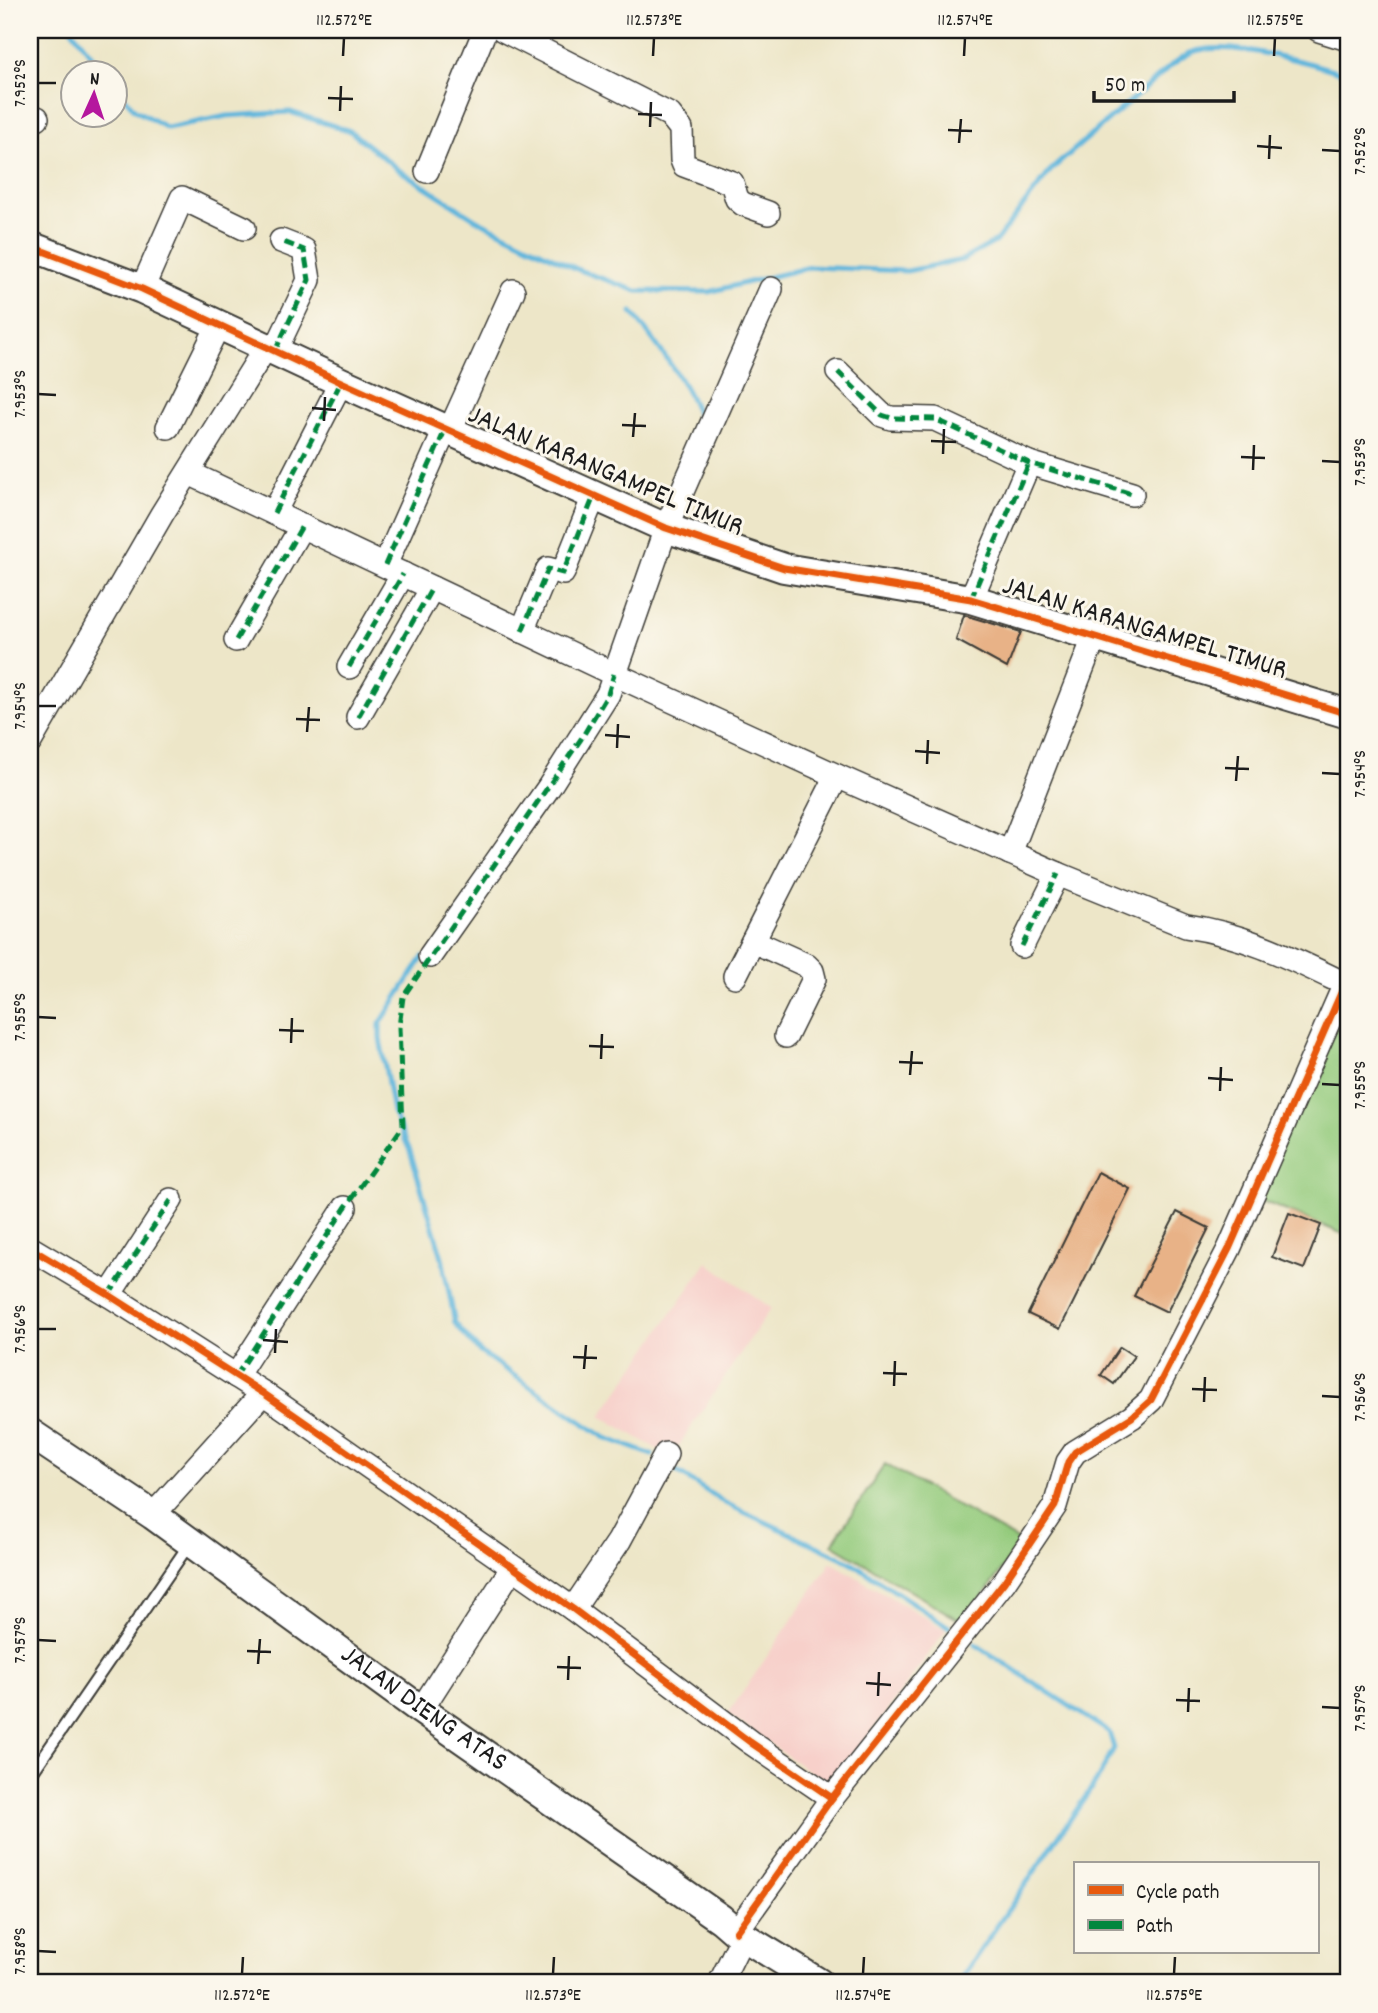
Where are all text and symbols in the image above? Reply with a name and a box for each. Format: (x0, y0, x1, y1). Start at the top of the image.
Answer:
text: 112.572°E (316, 9, 372, 34)
text: 112.573°E (626, 9, 682, 34)
text: 112.574°E (937, 9, 993, 34)
text: 112.575°E (1247, 9, 1303, 34)
text: 7.952°S (9, 59, 34, 107)
north arrow (60, 60, 130, 130)
scale bar (1094, 60, 1234, 104)
text: N (89, 67, 100, 94)
text: 50 m (1105, 72, 1145, 102)
text: 7.952°S (1349, 127, 1374, 175)
text: 7.953°S (9, 370, 34, 418)
street label: JALAN KARANGAMPEL TIMUR (461, 397, 749, 549)
text: 7.953°S (1349, 438, 1374, 486)
street label: JALAN KARANGAMPEL TIMUR (997, 568, 1291, 692)
text: 7.954°S (9, 682, 34, 730)
text: 7.954°S (1349, 750, 1374, 798)
text: 7.955°S (9, 993, 34, 1041)
text: 7.955°S (1349, 1061, 1374, 1109)
text: 7.956°S (9, 1304, 34, 1354)
text: 7.956°S (1349, 1372, 1374, 1422)
text: 7.957°S (9, 1616, 34, 1664)
street label: JALAN DIENG ATAS (331, 1637, 515, 1784)
text: 7.957°S (1349, 1684, 1374, 1732)
legend (1074, 1862, 1318, 1954)
text: Cycle path (1136, 1879, 1219, 1909)
text: Path (1136, 1913, 1173, 1943)
text: 7.958°S (9, 1927, 34, 1975)
text: 112.572°E (214, 1984, 270, 2009)
text: 112.573°E (525, 1984, 581, 2009)
text: 112.574°E (835, 1984, 891, 2009)
text: 112.575°E (1146, 1984, 1202, 2009)

